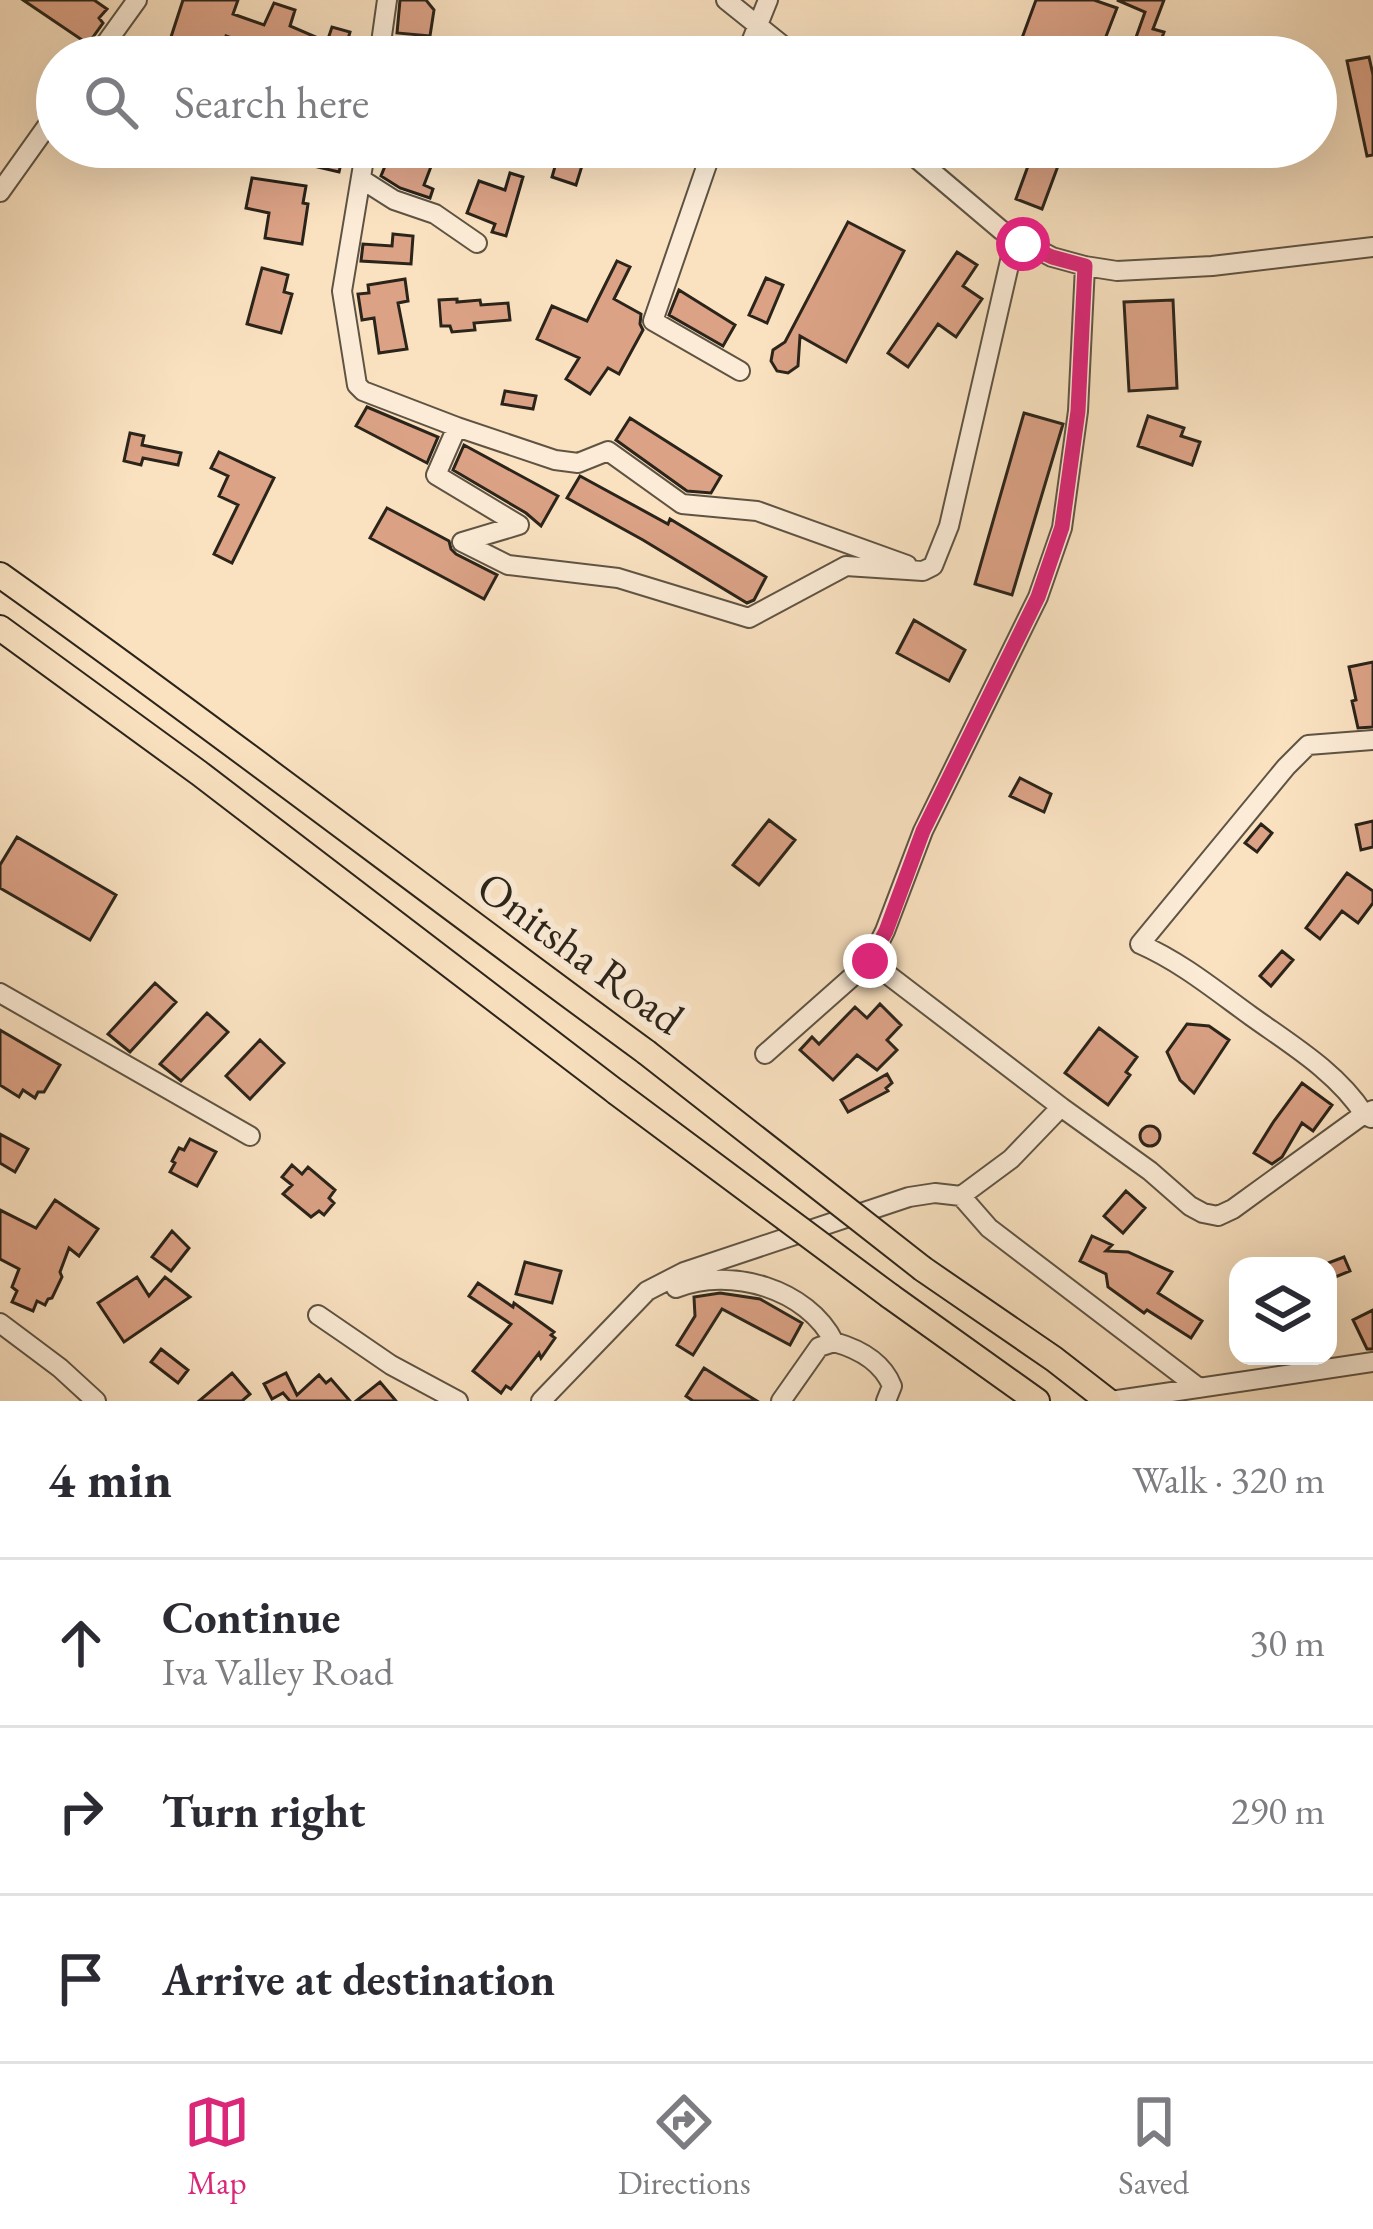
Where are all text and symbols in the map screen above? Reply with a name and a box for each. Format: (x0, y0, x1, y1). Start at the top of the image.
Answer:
search box (36, 36, 1337, 168)
icon: search (78, 69, 144, 135)
text: Search here (174, 73, 369, 131)
route start (996, 217, 1050, 271)
street label: Onitsha Road (466, 857, 696, 1047)
route end (843, 934, 897, 988)
map controls (1229, 1257, 1337, 1365)
button: layers (1229, 1257, 1337, 1365)
text: 4 min (48, 1446, 172, 1512)
text: Walk · 320 m (1132, 1454, 1325, 1505)
text: Continue (162, 1588, 340, 1646)
icon: ahead (48, 1610, 114, 1676)
text: 30 m (1249, 1617, 1325, 1668)
text: Iva Valley Road (162, 1646, 393, 1697)
icon: right (48, 1778, 114, 1844)
text: Turn right (162, 1782, 365, 1840)
text: 290 m (1231, 1785, 1325, 1836)
icon: arrive (48, 1946, 114, 2012)
text: Arrive at destination (162, 1950, 555, 2008)
tab: Map (184, 2089, 250, 2204)
tab: Directions (618, 2089, 751, 2204)
tab: Saved (1118, 2089, 1189, 2204)

